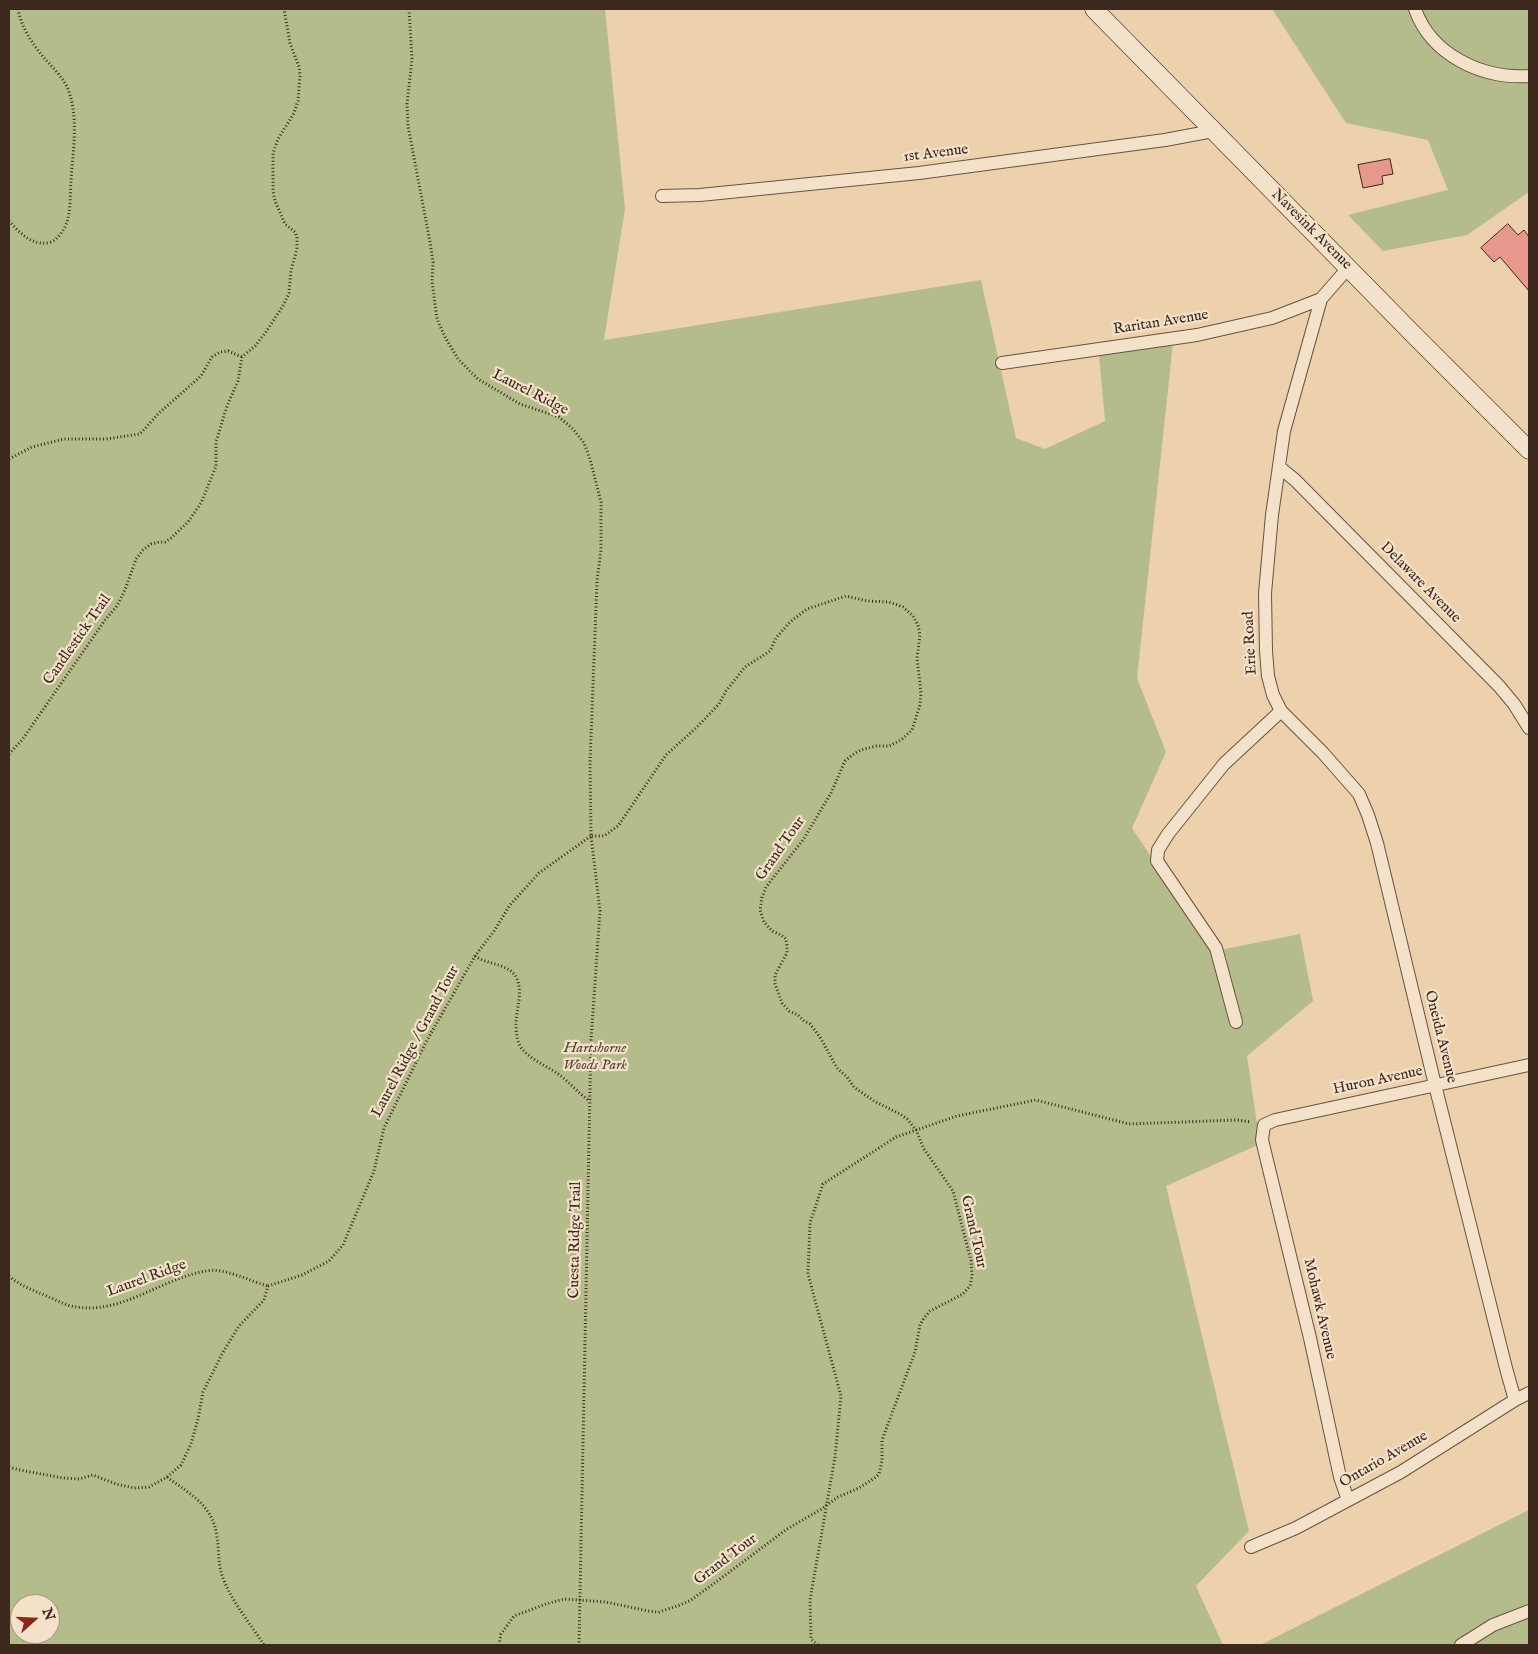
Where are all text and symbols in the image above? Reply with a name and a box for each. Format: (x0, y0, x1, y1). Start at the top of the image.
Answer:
street label: 1st Avenue (903, 141, 969, 167)
street label: Navesink Avenue (1267, 186, 1355, 274)
street label: Raritan Avenue (1112, 307, 1210, 339)
street label: Laurel Ridge (489, 366, 571, 420)
street label: Delaware Avenue (1376, 539, 1464, 627)
street label: Candlestick Trail (40, 591, 116, 689)
street label: Erie Road (1240, 611, 1262, 675)
street label: Grand Tour (752, 814, 810, 884)
street label: Laurel Ridge / Grand Tour (368, 963, 464, 1121)
street label: Oneida Avenue (1420, 989, 1460, 1085)
park label: Hartshorne Woods Park (563, 1040, 627, 1075)
street label: Huron Avenue (1332, 1063, 1424, 1099)
street label: Cuesta Ridge Trail (566, 1181, 586, 1299)
street label: Grand Tour (956, 1194, 990, 1270)
street label: Laurel Ridge (105, 1256, 189, 1302)
street label: Mohawk Avenue (1299, 1257, 1339, 1361)
street label: Ontario Avenue (1337, 1428, 1431, 1492)
street label: Grand Tour (691, 1531, 761, 1589)
north arrow (10, 1594, 60, 1644)
text: N (38, 1605, 59, 1623)

